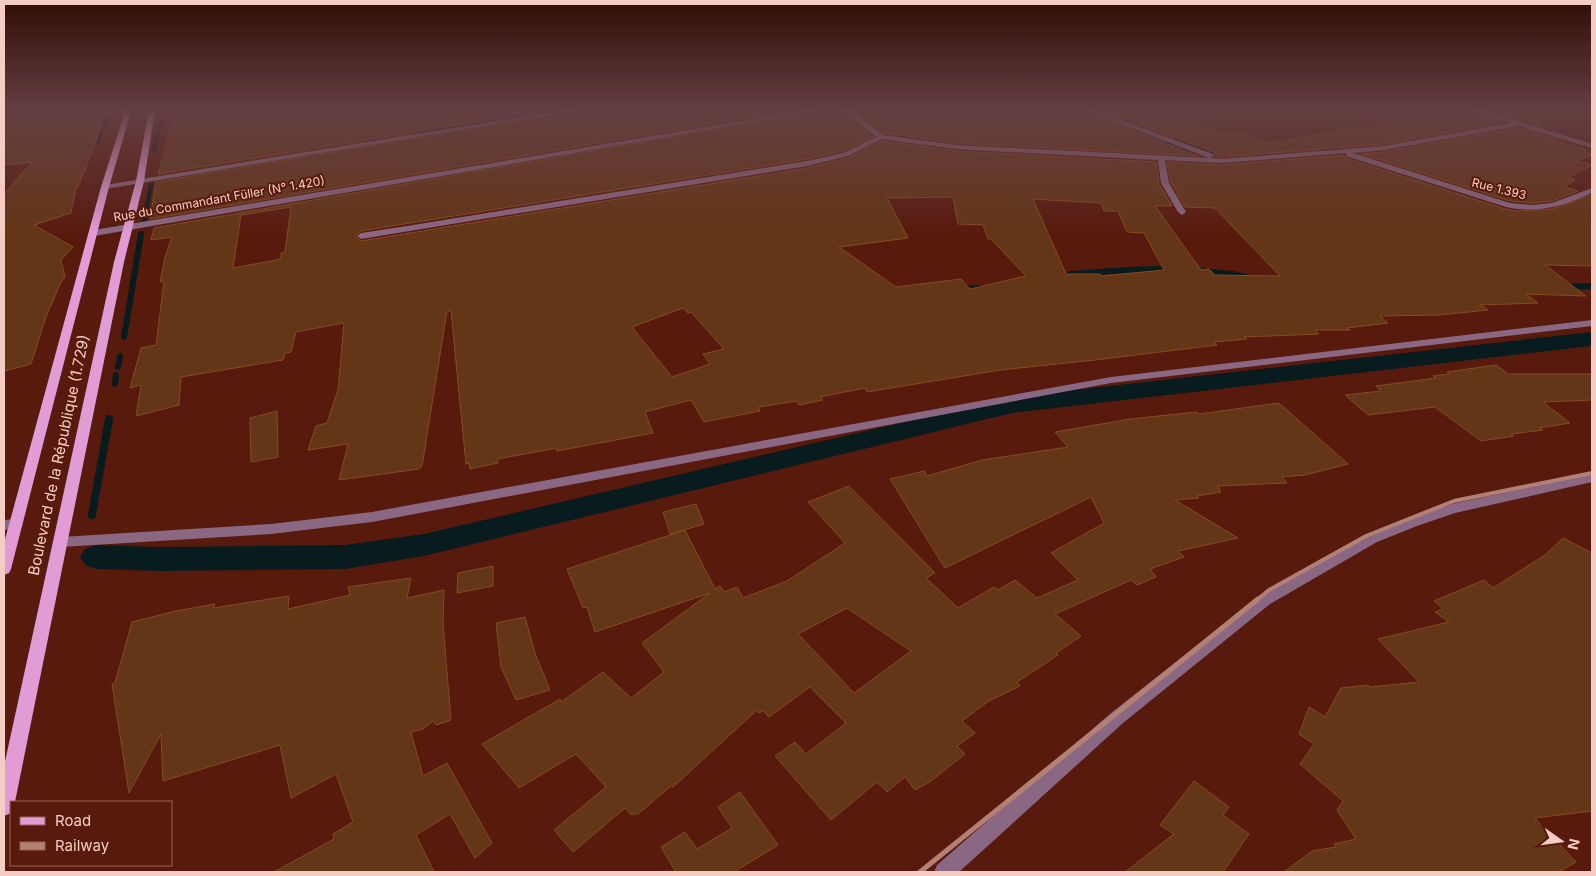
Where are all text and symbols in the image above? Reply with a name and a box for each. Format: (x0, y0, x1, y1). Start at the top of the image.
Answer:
street label: Rue du Commandant Füller (N° 1.420) (112, 173, 326, 225)
street label: Rue 1.393 (1470, 175, 1528, 203)
street label: Boulevard de la République (1.729) (24, 333, 93, 577)
legend (10, 801, 172, 866)
text: Road (55, 811, 91, 830)
north arrow (1536, 816, 1586, 866)
text: Railway (55, 836, 110, 855)
text: N (1565, 837, 1584, 851)

